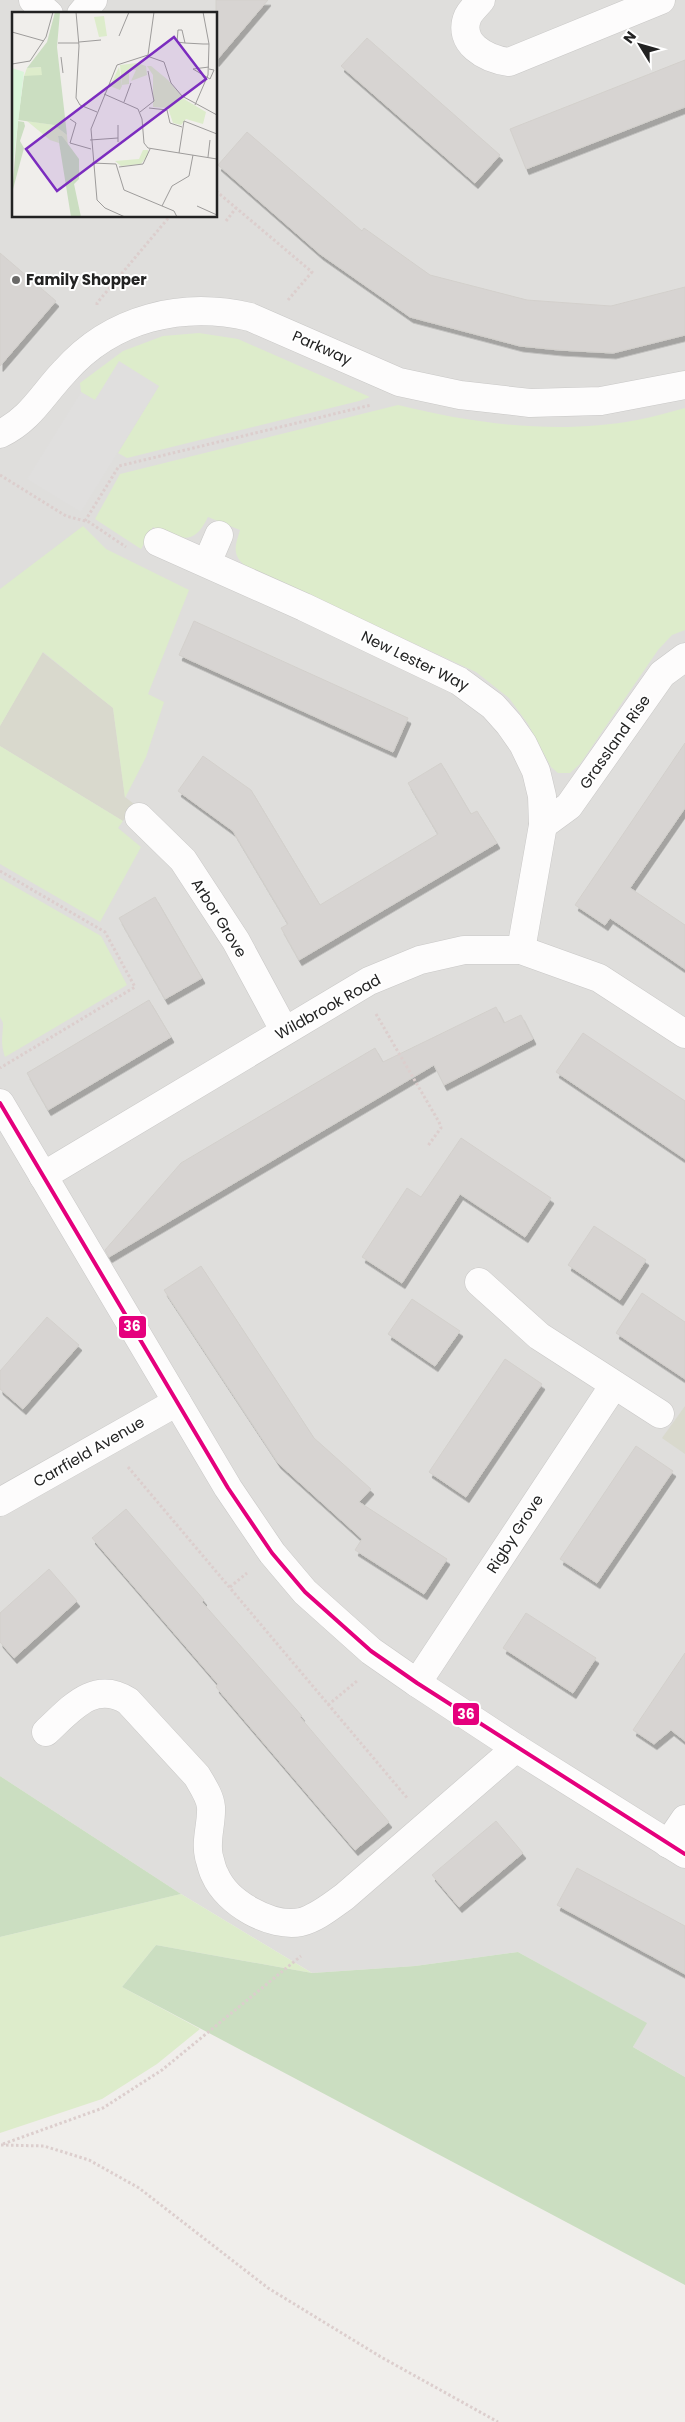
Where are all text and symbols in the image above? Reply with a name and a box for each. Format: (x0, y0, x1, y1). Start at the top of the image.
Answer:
inset map (12, 12, 218, 218)
north arrow (615, 20, 665, 70)
text: N (618, 27, 641, 47)
place label: Family Shopper (26, 269, 147, 290)
marker: Family Shopper (10, 274, 22, 286)
street label: Parkway (289, 325, 356, 370)
street label: New Lester Way (358, 625, 473, 696)
street label: Grassland Rise (574, 690, 655, 793)
street label: Arbor Grove (187, 874, 252, 961)
street label: Wildbrook Road (271, 969, 384, 1044)
line badge: 36 (118, 1315, 147, 1339)
text: 36 (123, 1316, 141, 1336)
street label: Carrfield Avenue (29, 1411, 148, 1492)
street label: Rigby Grove (481, 1490, 548, 1577)
line badge: 36 (452, 1702, 480, 1726)
text: 36 (457, 1704, 475, 1724)

